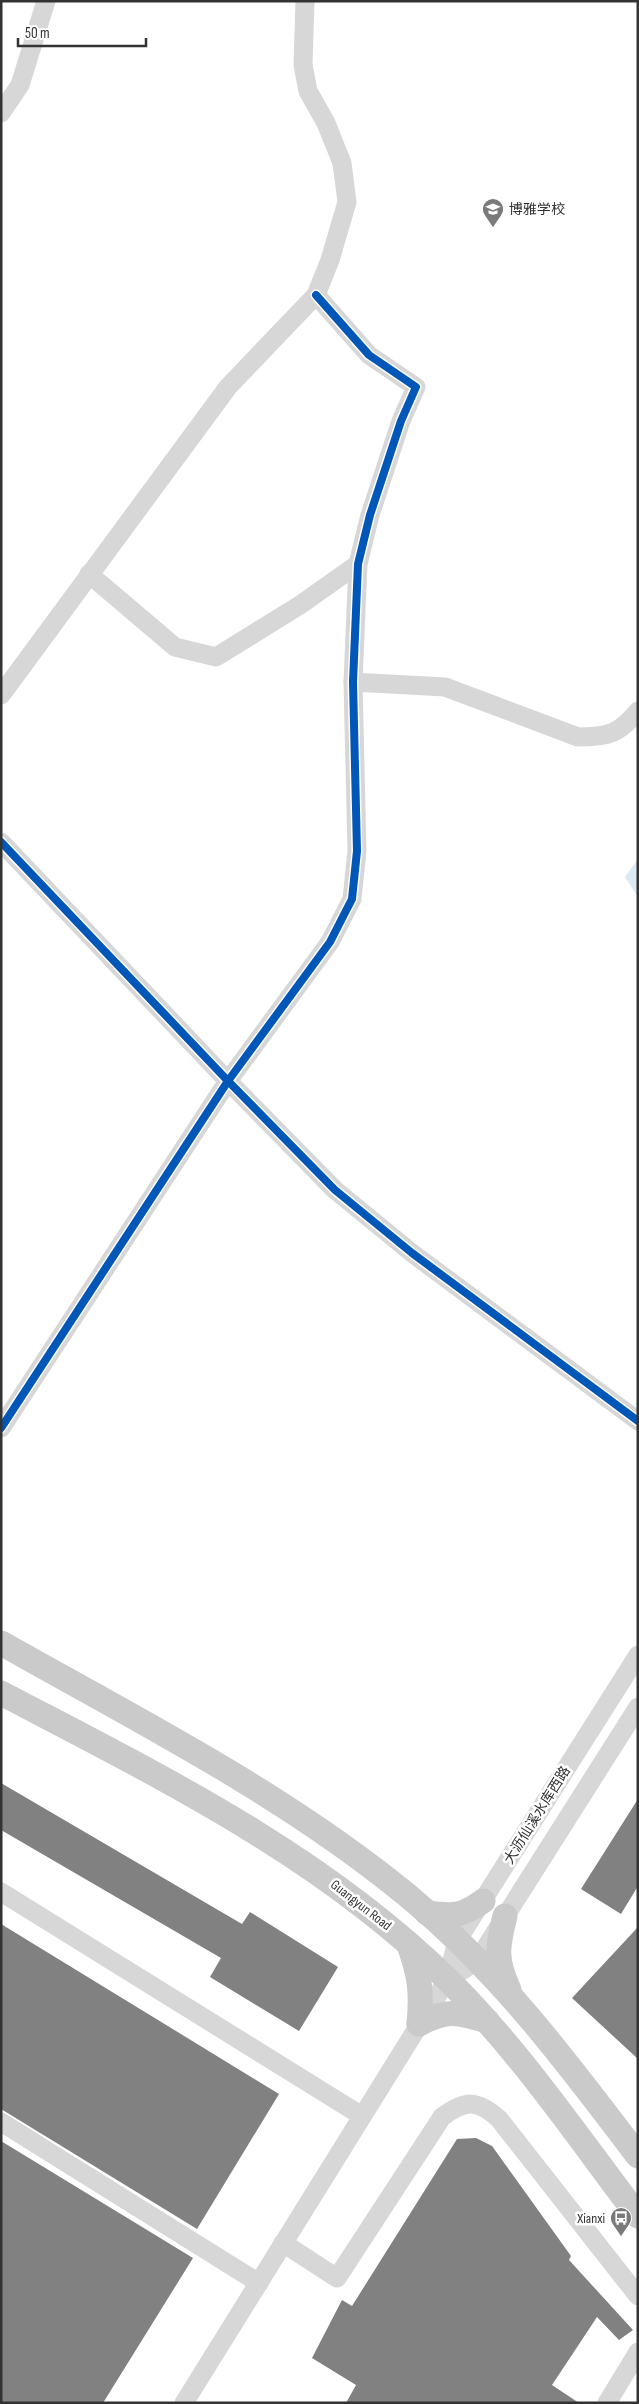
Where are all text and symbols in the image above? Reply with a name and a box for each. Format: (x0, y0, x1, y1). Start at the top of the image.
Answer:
scale bar (18, 15, 145, 47)
text: 50 m (25, 24, 50, 43)
school or university icon: 博雅学校 (481, 197, 505, 228)
place label: 博雅学校 (509, 201, 565, 218)
street label: 大沥仙溪水库西路 (500, 1763, 574, 1867)
street label: Guangyun Road (327, 1876, 395, 1934)
bus stop icon: Xianxi (609, 2206, 633, 2237)
place label: Xianxi (576, 2210, 605, 2227)

